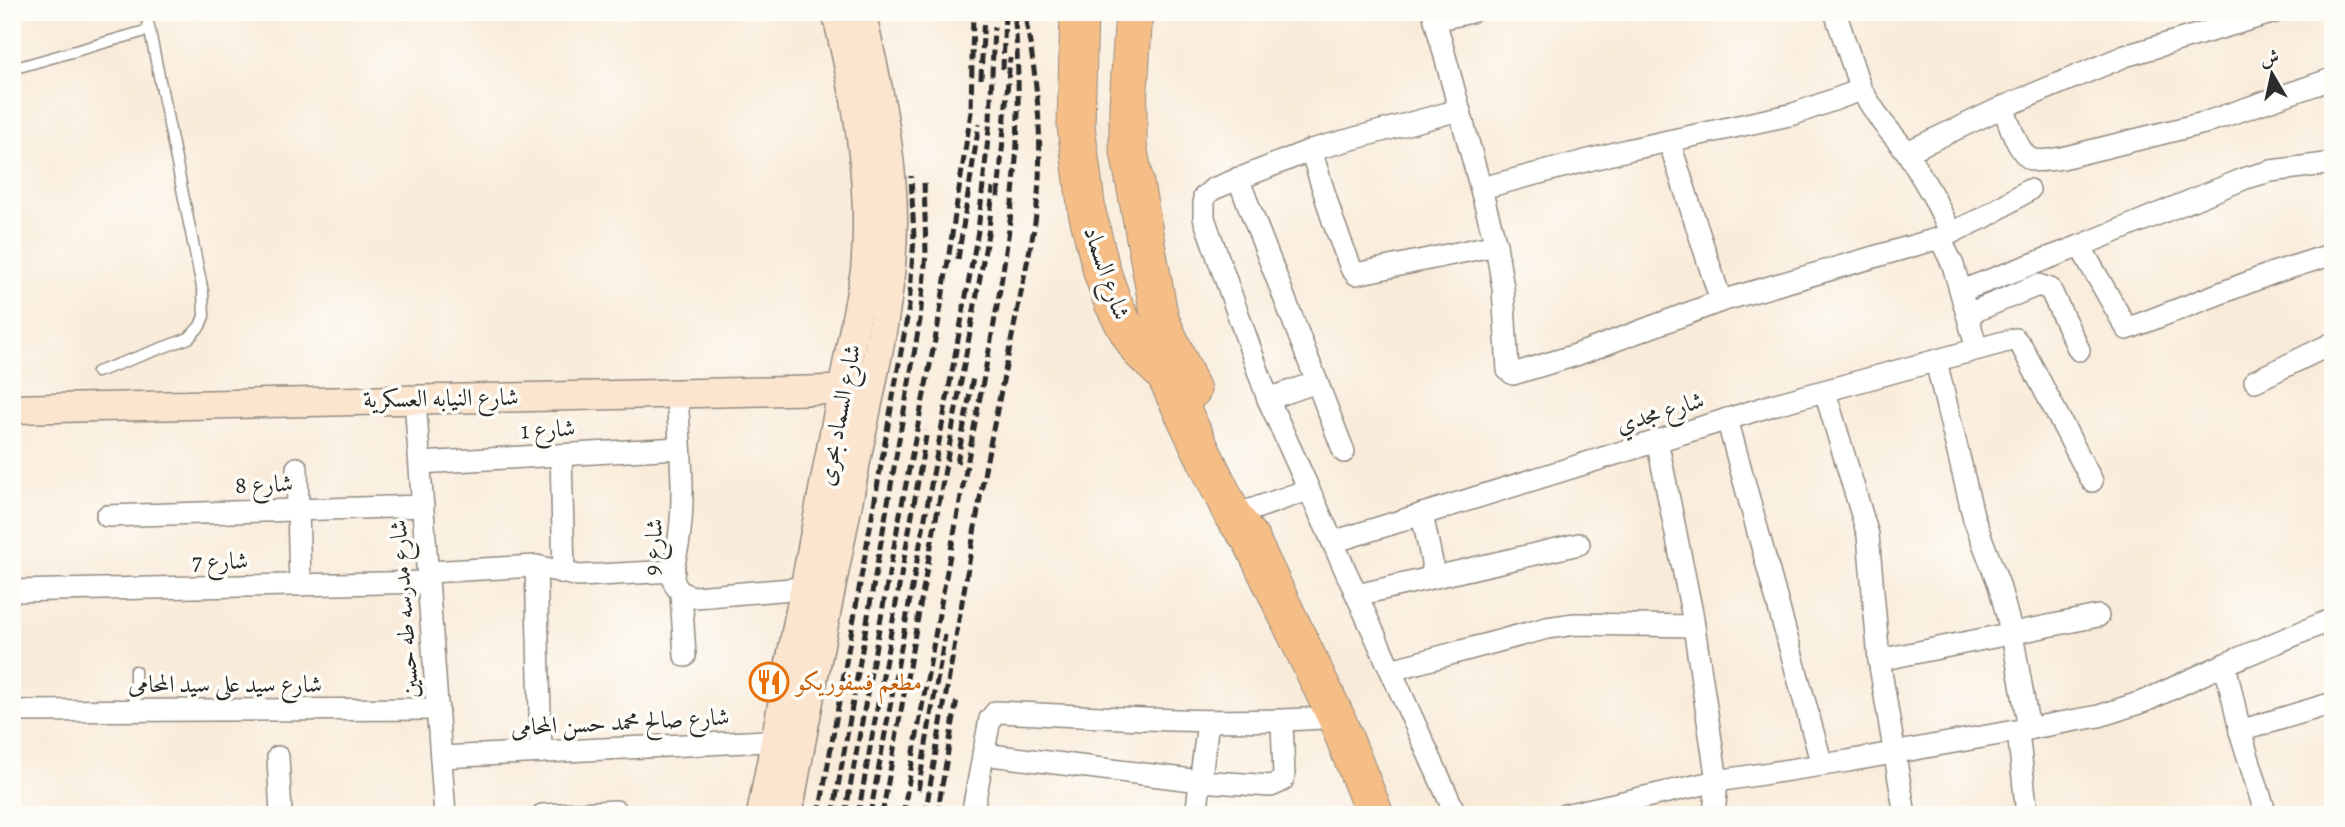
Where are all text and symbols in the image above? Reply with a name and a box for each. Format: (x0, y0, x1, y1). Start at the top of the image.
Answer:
north arrow (2236, 38, 2306, 108)
text: ش (2258, 44, 2281, 73)
street label: شارع السماد (1072, 222, 1138, 325)
street label: شارع السماد بحرى (810, 341, 872, 489)
street label: شارع النيابه العسكرية (363, 381, 519, 419)
street label: شارع مجدي (1612, 383, 1709, 444)
street label: شارع 1 (520, 412, 576, 450)
street label: شارع 8 (234, 467, 294, 505)
street label: شارع مدرسه طه حسين (382, 518, 430, 699)
street label: شارع 9 (636, 518, 674, 577)
street label: شارع 7 (191, 545, 249, 581)
restaurant icon: مطعم فسفوريكو (748, 661, 790, 703)
place label: مطعم فسفوريكو (794, 666, 922, 704)
street label: شارع سيد على سيد المحامى (128, 668, 322, 704)
street label: شارع صالح محمد حسن المحامى (510, 700, 730, 748)

